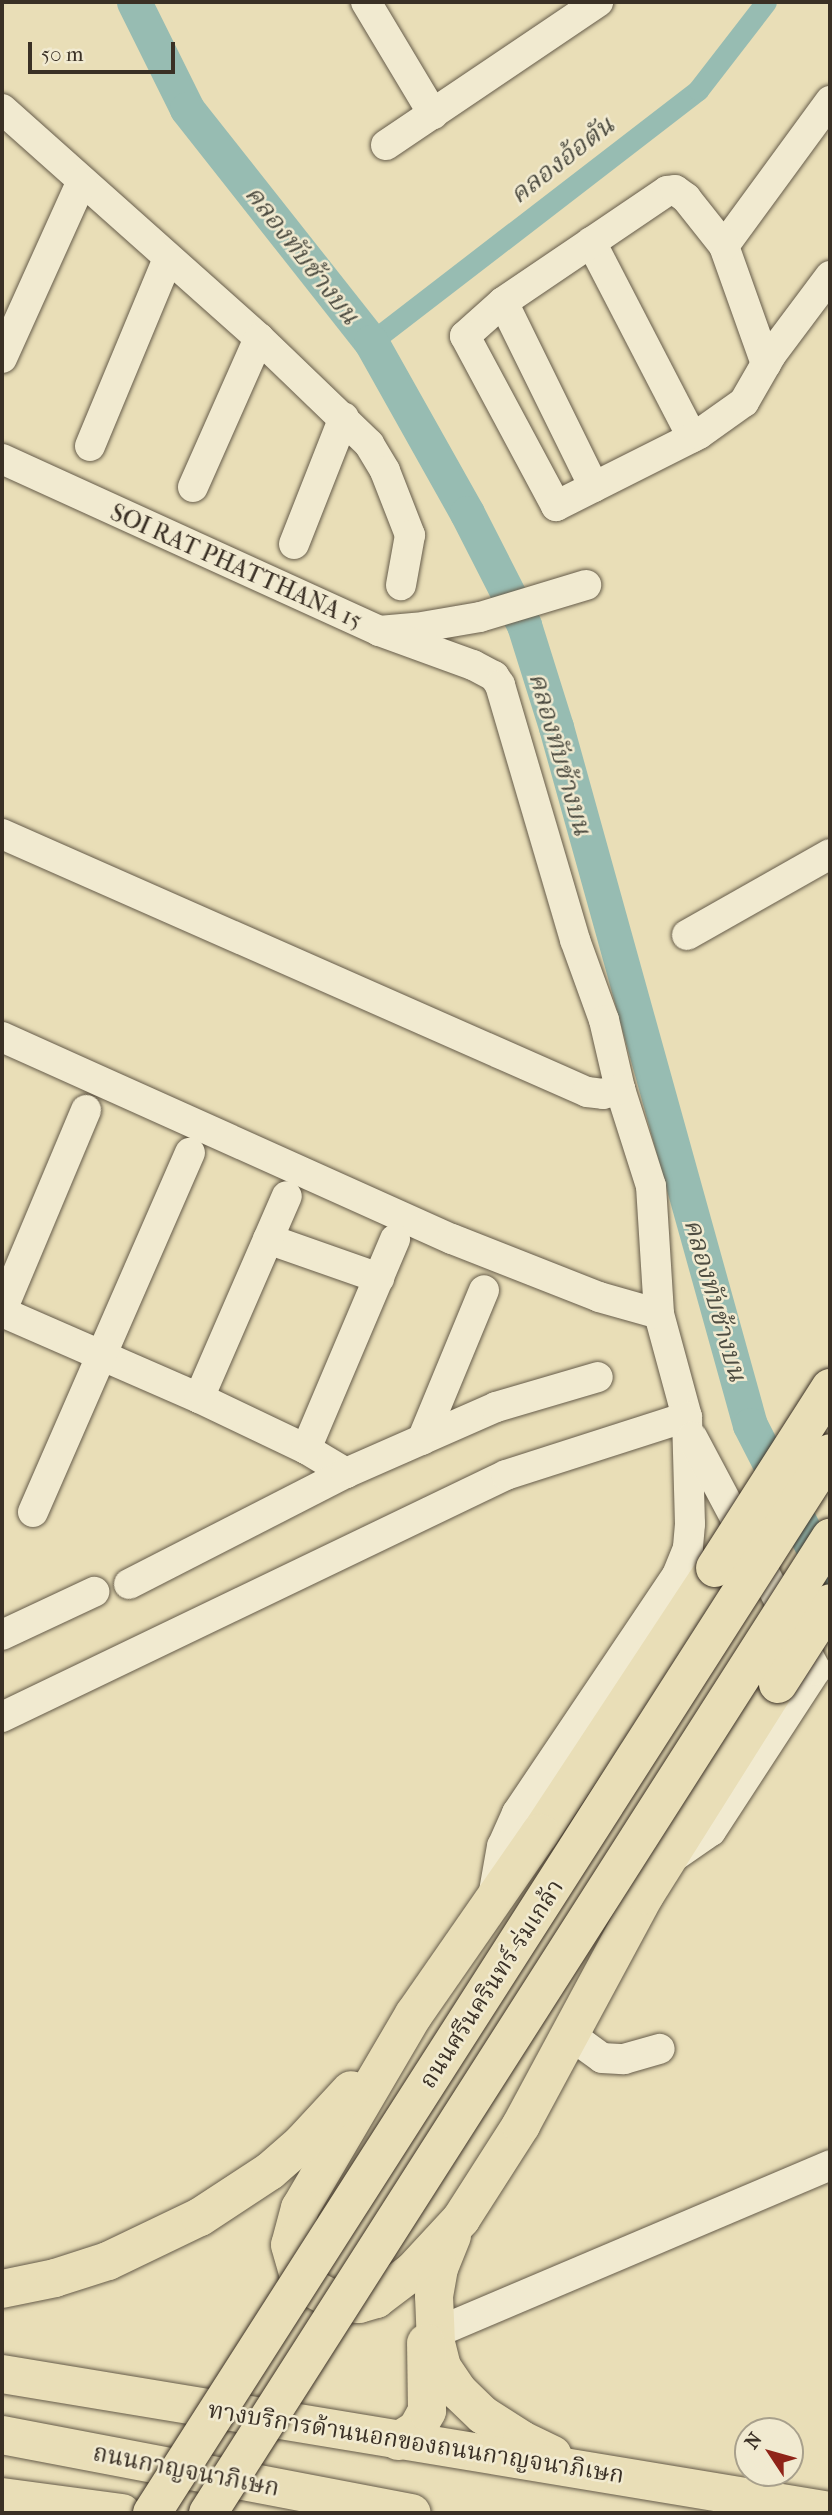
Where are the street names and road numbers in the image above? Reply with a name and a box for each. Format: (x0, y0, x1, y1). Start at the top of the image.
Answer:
street label: SOI RAT PHATTHANA 15 (106, 498, 366, 636)
street label: ถนนศรีนครินทร์-ร่มเกล้า (414, 1874, 570, 2094)
street label: ทางบริการด้านนอกของถนนกาญจนาภิเษก (206, 2396, 626, 2490)
street label: ถนนกาญจนาภิเษก (90, 2439, 282, 2503)

